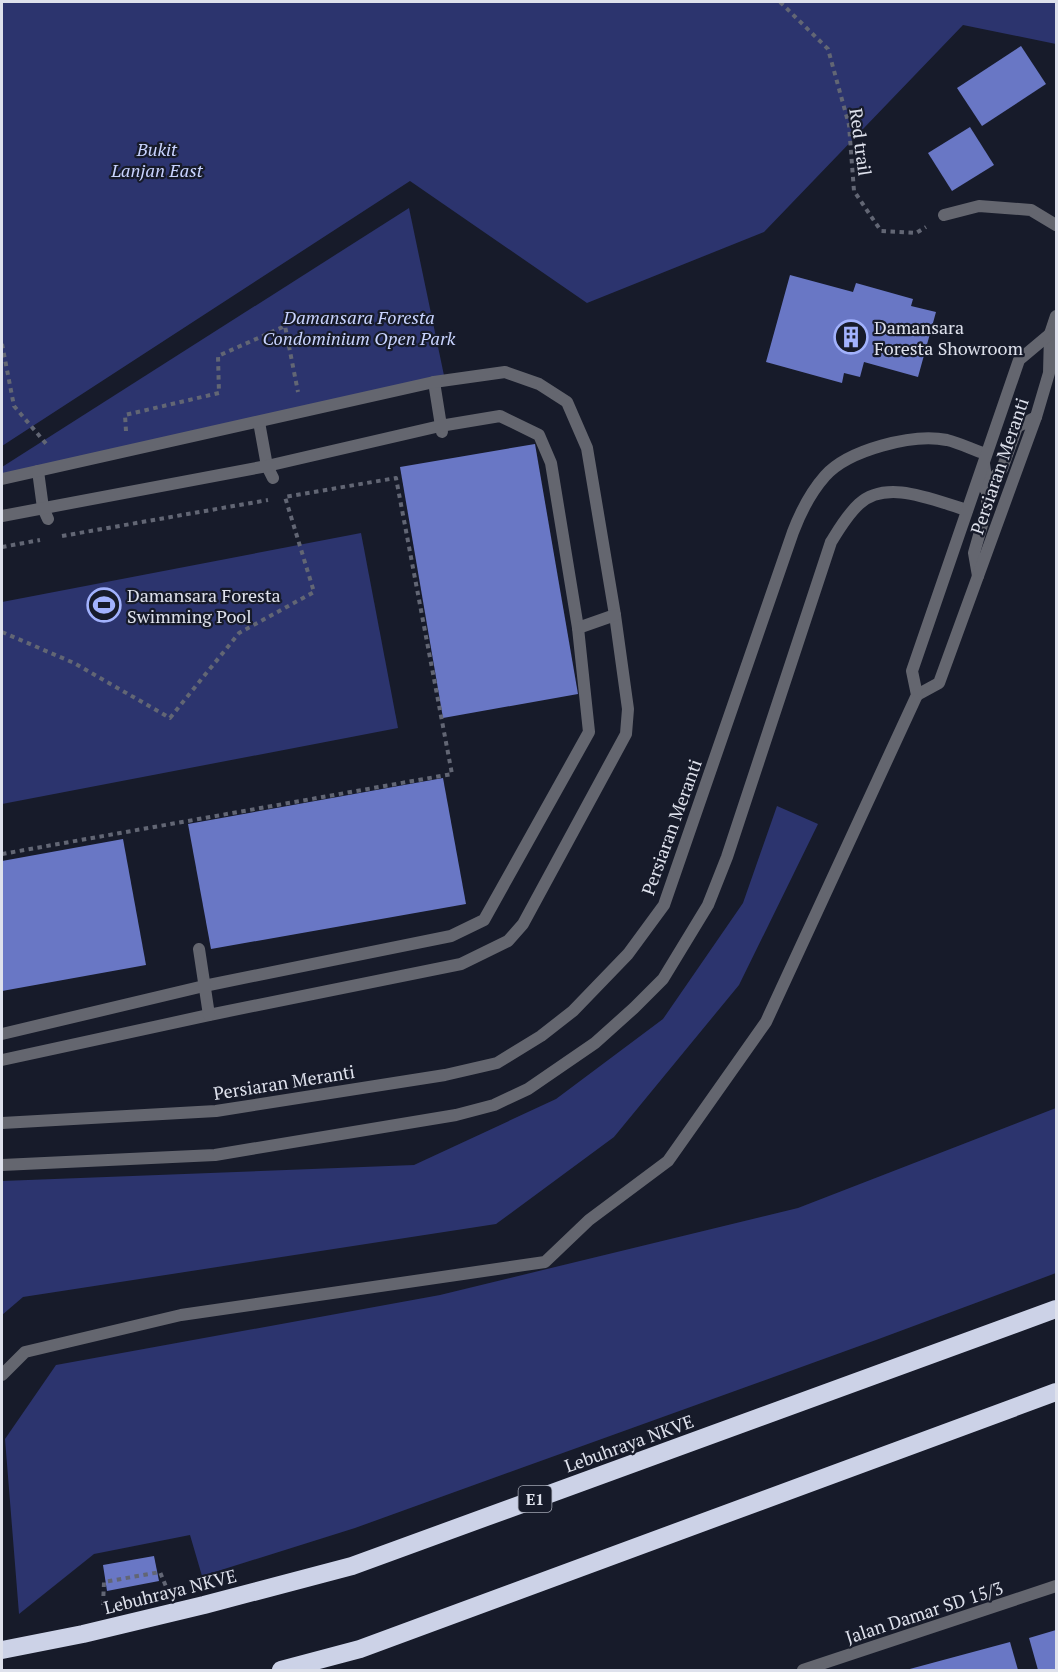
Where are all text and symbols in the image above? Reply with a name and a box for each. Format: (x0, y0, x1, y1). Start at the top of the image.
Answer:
street label: Red trail (844, 107, 878, 177)
park label: Bukit Lanjan East (110, 137, 204, 182)
park label: Damansara Foresta Condominium Open Park (262, 305, 456, 350)
place label: Damansara Foresta Showroom (874, 315, 1024, 360)
building icon: Damansara Foresta Showroom (833, 319, 869, 355)
street label: Persiaran Meranti (964, 394, 1034, 538)
place label: Damansara Foresta Swimming Pool (127, 583, 281, 628)
sports icon: Damansara Foresta Swimming Pool (86, 587, 122, 623)
street label: Persiaran Meranti (635, 756, 707, 898)
street label: Persiaran Meranti (212, 1059, 356, 1105)
street label: Lebuhraya NKVE (561, 1409, 697, 1477)
road number: E1 (518, 1486, 552, 1512)
street label: Lebuhraya NKVE (101, 1563, 239, 1619)
street label: Jalan Damar SD 15/3 (842, 1575, 1006, 1649)

